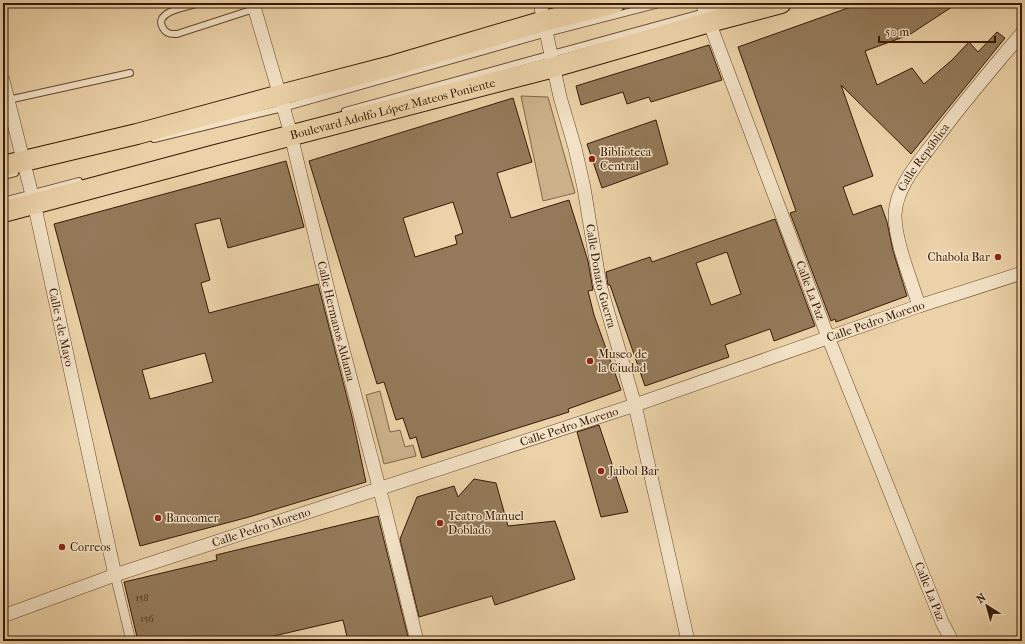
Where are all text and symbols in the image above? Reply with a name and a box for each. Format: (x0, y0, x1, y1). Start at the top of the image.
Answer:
scale bar (879, 18, 995, 44)
text: 50 m (885, 25, 909, 39)
street label: Boulevard Adolfo López Mateos Poniente (289, 76, 497, 142)
street label: Calle República (895, 120, 953, 194)
place label: Biblioteca Central (600, 145, 652, 173)
marker: Biblioteca Central (587, 154, 597, 164)
street label: Calle Donato Guerra (583, 223, 619, 330)
place label: Chabola Bar (927, 250, 991, 264)
marker: Chabola Bar (993, 252, 1003, 262)
street label: Calle La Paz (793, 259, 828, 322)
street label: Calle Hermanos Aldama (314, 260, 358, 383)
street label: Calle 5 de Mayo (46, 287, 76, 368)
street label: Calle Pedro Moreno (825, 298, 926, 345)
place label: Museo de la Ciudad (597, 347, 647, 375)
marker: Museo de la Ciudad (585, 356, 595, 366)
street label: Calle Pedro Moreno (518, 404, 620, 449)
place label: Jaibol Bar (608, 464, 660, 478)
marker: Jaibol Bar (596, 466, 606, 476)
street label: Calle Pedro Moreno (210, 505, 312, 550)
place label: Teatro Manuel Doblado (448, 509, 525, 537)
place label: Bancomer (166, 511, 219, 525)
marker: Bancomer (153, 513, 163, 523)
marker: Teatro Manuel Doblado (435, 518, 445, 528)
place label: Correos (70, 540, 111, 554)
marker: Correos (57, 542, 67, 552)
street label: Calle La Paz (912, 560, 948, 624)
north arrow (967, 586, 1007, 626)
text: N (974, 590, 989, 606)
house number: 158 (136, 592, 148, 604)
house number: 156 (140, 613, 154, 625)

